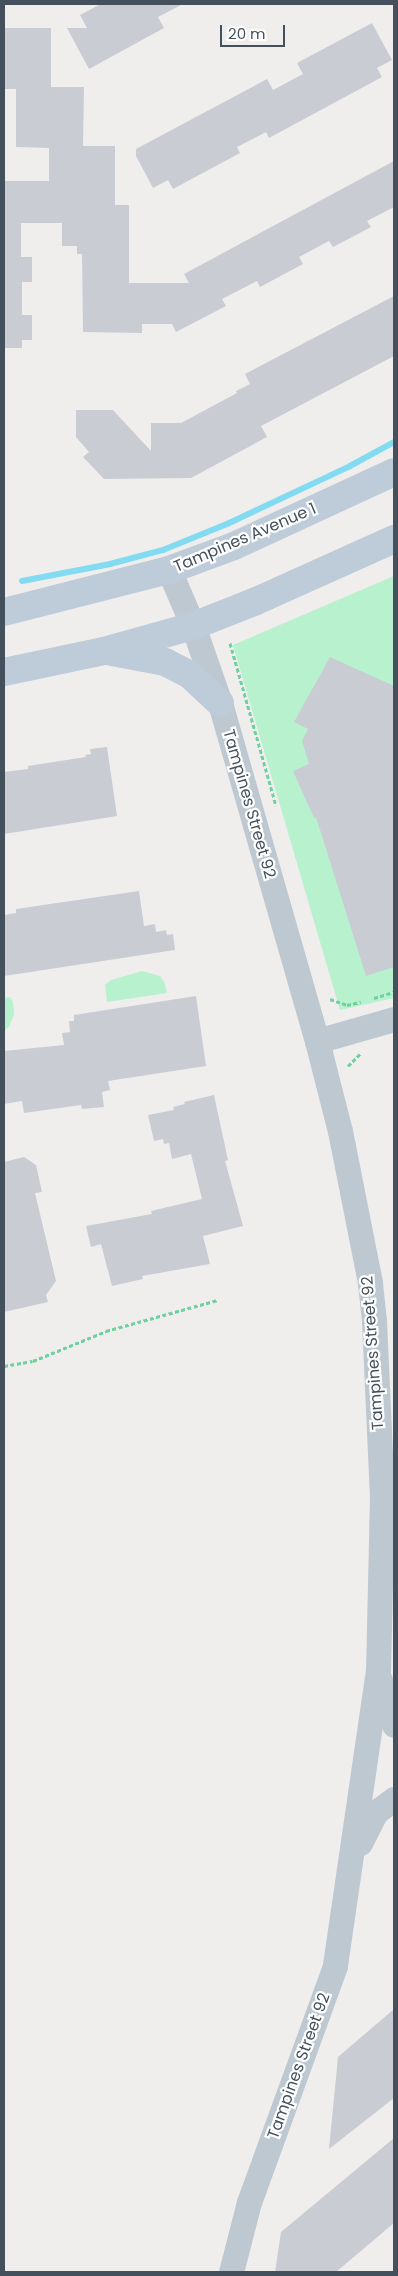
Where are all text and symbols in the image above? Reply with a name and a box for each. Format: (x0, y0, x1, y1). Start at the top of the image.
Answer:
scale bar (223, 15, 288, 47)
text: 20 m (228, 23, 266, 44)
street label: Tampines Avenue 1 (171, 499, 319, 577)
street label: Tampines Street 92 (219, 727, 279, 881)
street label: Tampines Street 92 (358, 1276, 388, 1430)
street label: Tampines Street 92 (264, 1990, 334, 2142)

